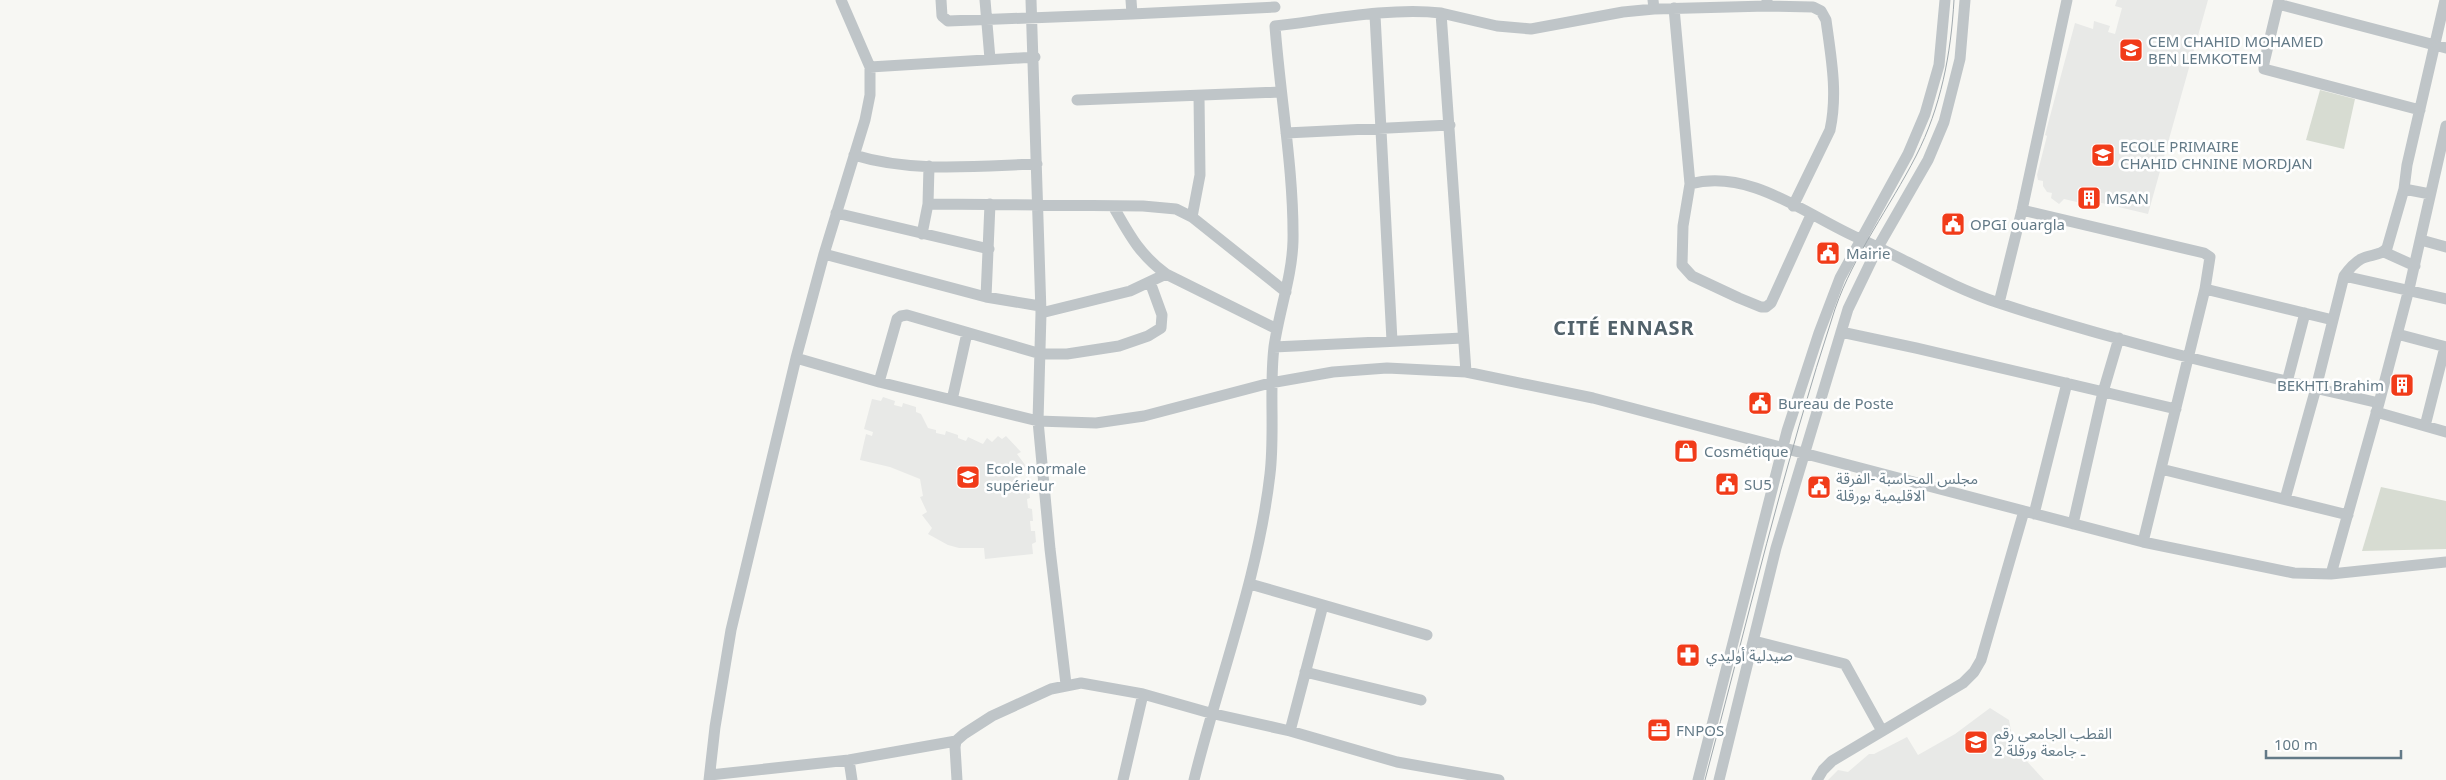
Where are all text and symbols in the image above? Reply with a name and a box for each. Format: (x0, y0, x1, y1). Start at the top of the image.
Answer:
place label: CEM CHAHID MOHAMED BEN LEMKOTEM (2148, 31, 2324, 68)
school or university icon: CEM CHAHID MOHAMED BEN LEMKOTEM (2118, 37, 2144, 63)
place label: ECOLE PRIMAIRE CHAHID CHNINE MORDJAN (2120, 136, 2313, 173)
school or university icon: ECOLE PRIMAIRE CHAHID CHNINE MORDJAN (2090, 142, 2116, 168)
building icon: MSAN (2076, 185, 2102, 211)
place label: MSAN (2106, 188, 2149, 208)
public building icon: OPGI ouargla (1940, 211, 1966, 237)
place label: OPGI ouargla (1970, 214, 2065, 234)
public building icon: Mairie (1815, 240, 1841, 266)
place label: Mairie (1846, 243, 1890, 263)
district label: CITÉ ENNASR (1553, 314, 1695, 341)
building icon: BEKHTI Brahim (2389, 372, 2415, 398)
place label: BEKHTI Brahim (2277, 375, 2384, 395)
public building icon: Bureau de Poste (1747, 390, 1773, 416)
place label: Bureau de Poste (1778, 393, 1894, 413)
shop icon: Cosmétique (1673, 438, 1699, 464)
place label: Cosmétique (1704, 441, 1788, 461)
place label: Ecole normale supérieur (986, 458, 1086, 495)
school or university icon: Ecole normale supérieur (955, 464, 981, 490)
place label: مجلس المحاسبة -الفرقة الاقليمية بورقلة (1836, 468, 1978, 505)
public building icon: SU5 (1714, 471, 1740, 497)
place label: SU5 (1744, 474, 1772, 494)
public building icon: مجلس المحاسبة -الفرقة الاقليمية بورقلة (1806, 474, 1832, 500)
pharmacy icon: صيدلية أوليدي (1675, 642, 1701, 668)
place label: صيدلية أوليدي (1706, 645, 1793, 667)
office icon: FNPOS (1646, 717, 1672, 743)
place label: FNPOS (1676, 720, 1724, 740)
place label: القطب الجامعي رقم 2 ـ جامعة ورقلة (1994, 723, 2112, 760)
scale bar (2266, 728, 2401, 760)
school or university icon: القطب الجامعي رقم 2 ـ جامعة ورقلة (1963, 729, 1989, 755)
text: 100 m (2274, 734, 2318, 754)

